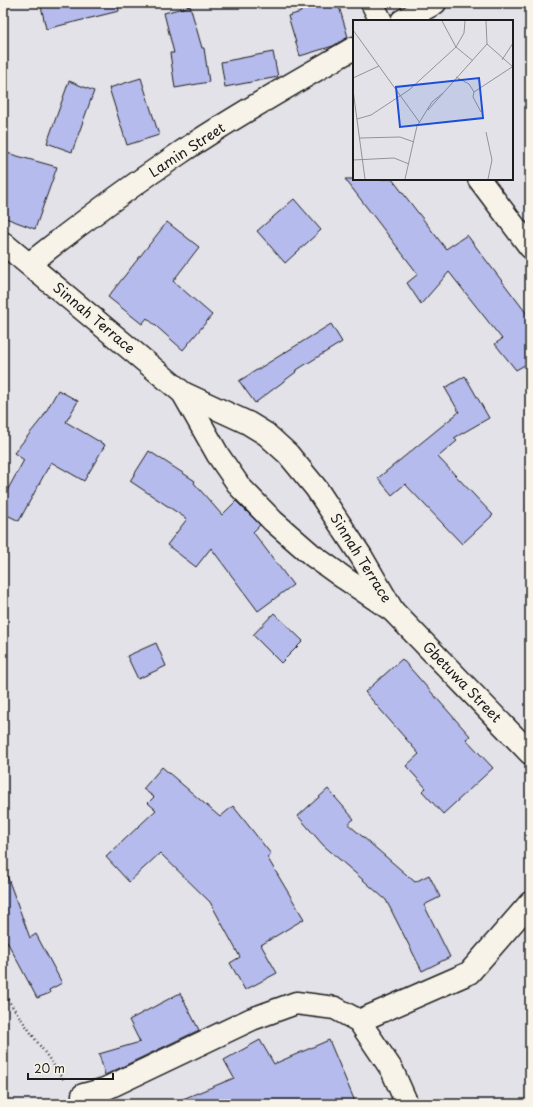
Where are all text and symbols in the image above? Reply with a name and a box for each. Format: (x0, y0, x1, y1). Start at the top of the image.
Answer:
inset map (353, 20, 513, 180)
street label: Lamin Street (145, 117, 229, 182)
street label: Sinnah Terrace (49, 277, 140, 358)
street label: Sinnah Terrace (326, 509, 397, 606)
street label: Gbetuwa Street (418, 636, 507, 727)
scale bar (28, 1055, 113, 1081)
text: 20 m (34, 1059, 65, 1077)

